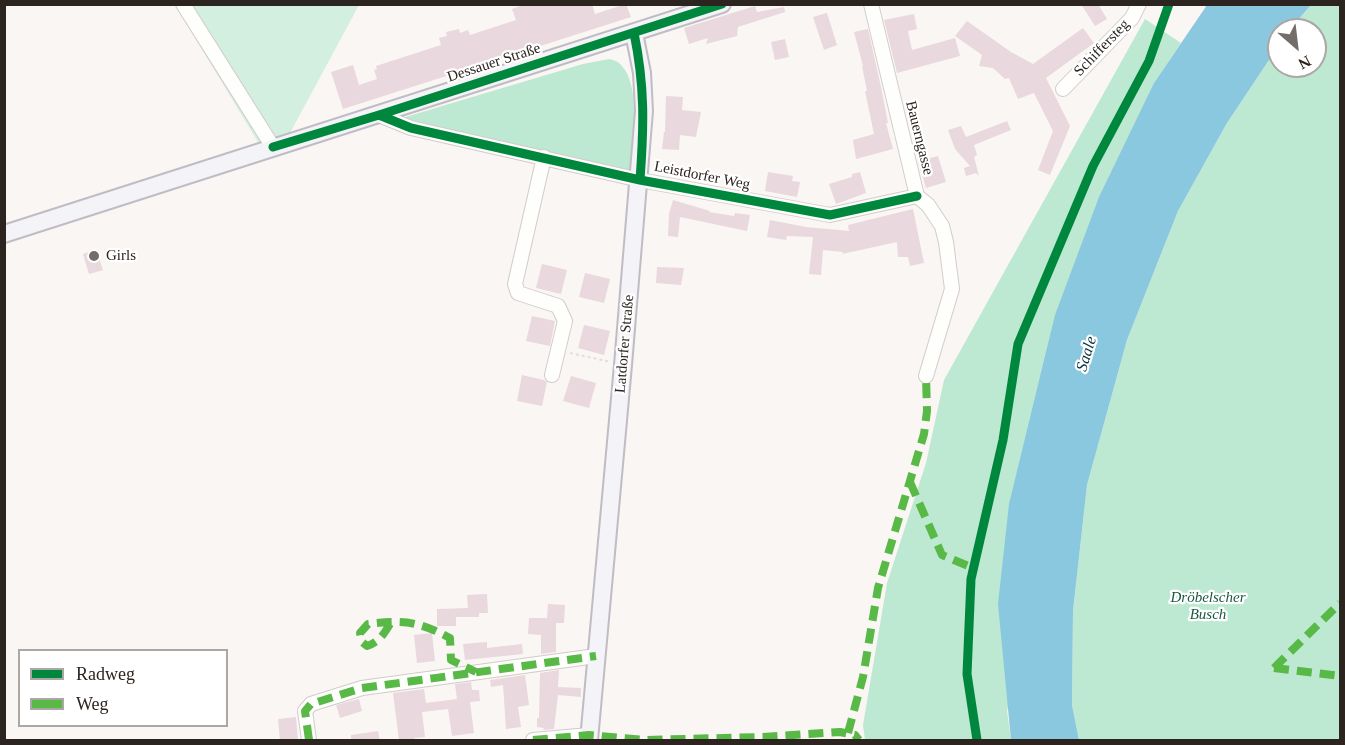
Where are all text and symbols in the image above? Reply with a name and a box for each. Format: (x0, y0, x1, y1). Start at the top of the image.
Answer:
street label: Schiffersteg (1070, 16, 1134, 80)
north arrow (1267, 18, 1327, 78)
street label: Dessauer Straße (445, 39, 543, 87)
text: N (1296, 52, 1314, 73)
street label: Bauerngasse (901, 99, 937, 177)
street label: Leistdorfer Weg (652, 158, 752, 194)
place label: Girls (106, 247, 136, 265)
marker: Girls (87, 249, 101, 263)
street label: Latdorfer Straße (612, 294, 638, 394)
water label: Saale (1073, 334, 1101, 374)
park label: Dröbelscher Busch (1171, 589, 1245, 624)
legend (18, 649, 228, 727)
text: Radweg (76, 664, 135, 684)
text: Weg (76, 694, 109, 714)

